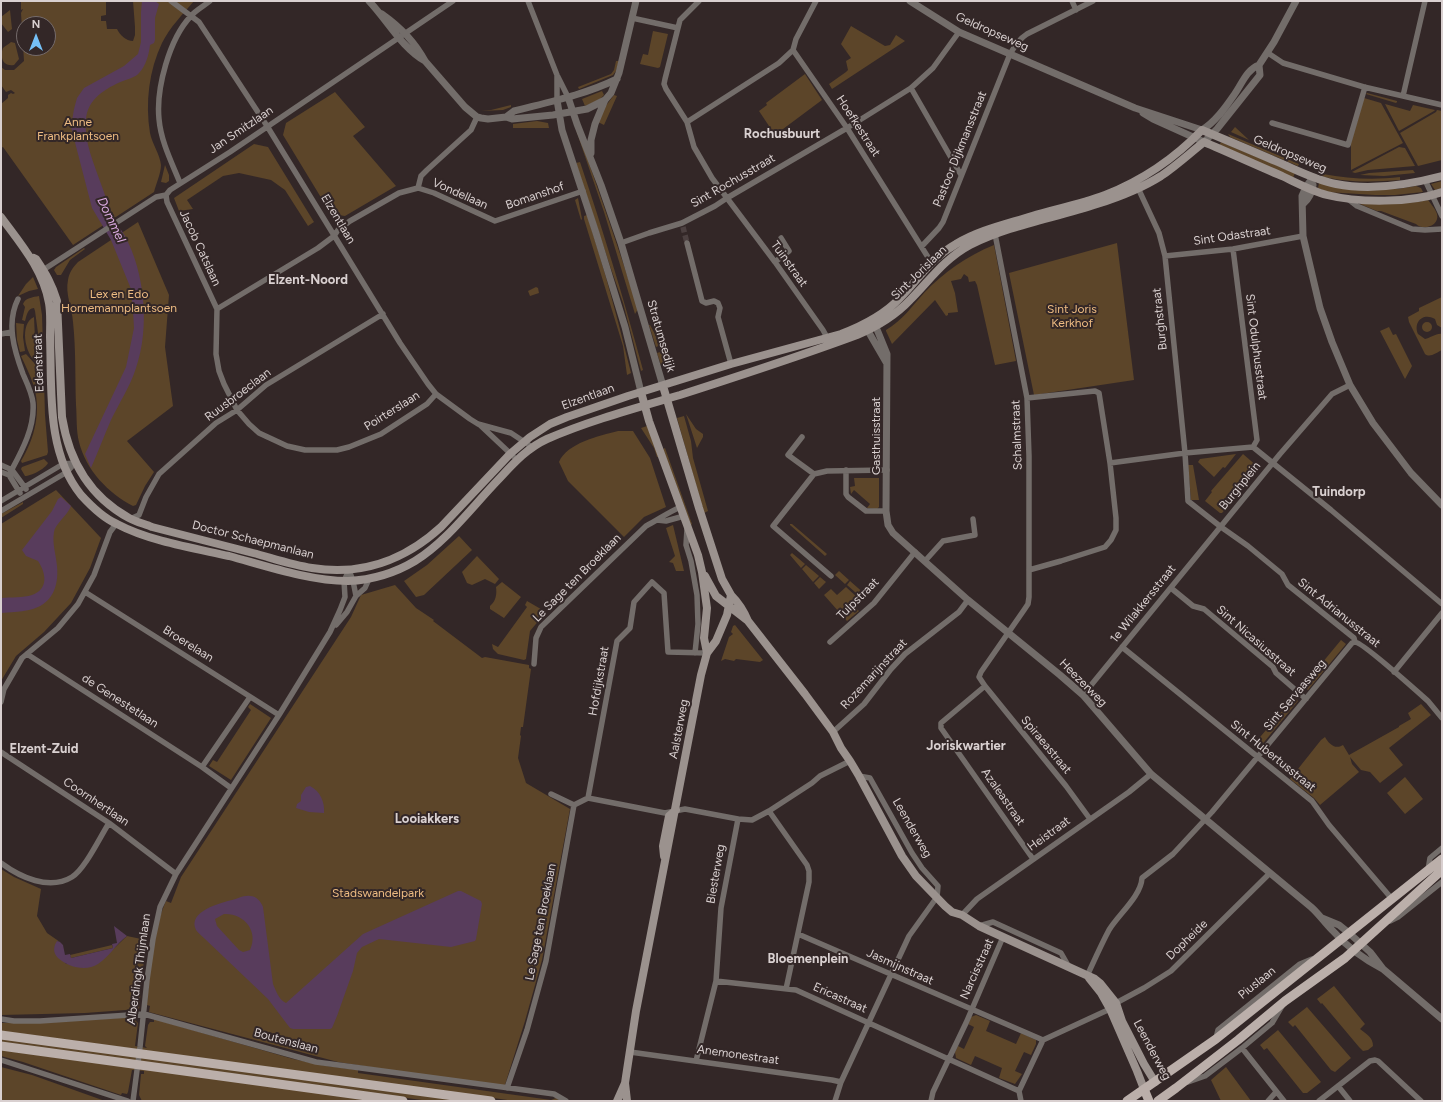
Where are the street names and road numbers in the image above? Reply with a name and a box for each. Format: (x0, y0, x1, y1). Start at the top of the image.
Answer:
street label: Geldropseweg (953, 9, 1031, 55)
street label: Pastoor Dijkmansstraat (930, 89, 990, 209)
street label: Hoefkestraat (833, 93, 883, 159)
street label: Jan Smitzlaan (206, 103, 276, 157)
street label: Geldropseweg (1251, 132, 1329, 176)
street label: Sint Rochusstraat (688, 151, 778, 211)
street label: Vondellaan (430, 175, 490, 213)
street label: Bomanshof (504, 179, 566, 213)
street label: Elzentlaan (318, 192, 358, 246)
street label: Jacob Catslaan (176, 208, 224, 288)
street label: Sint Odastraat (1192, 223, 1272, 249)
street label: Tuinstraat (768, 238, 810, 290)
street label: Sint Jorislaan (888, 243, 950, 303)
street label: Burghstraat (1150, 287, 1170, 351)
street label: Sint Odulphusstraat (1242, 293, 1270, 401)
street label: Stratumsedijk (644, 298, 678, 374)
street label: Edenstraat (31, 334, 47, 392)
street label: Ruusbroeclaan (202, 365, 274, 425)
street label: Elzentlaan (560, 381, 616, 413)
street label: Poirterslaan (362, 388, 422, 434)
street label: Gasthuisstraat (869, 397, 883, 475)
street label: Schalmstraat (1009, 400, 1025, 470)
street label: Burghplein (1216, 459, 1264, 513)
street label: Doctor Schaepmanlaan (191, 518, 315, 562)
street label: Le Sage ten Broeklaan (530, 531, 624, 625)
street label: 1e Wilakkersstraat (1107, 562, 1179, 646)
street label: Tulpstraat (834, 575, 882, 623)
street label: Sint Adrianusstraat (1295, 575, 1383, 651)
street label: Sint Nicasiusstraat (1213, 603, 1299, 679)
street label: Broerelaan (160, 623, 216, 665)
street label: Rozemarijnstraat (838, 636, 910, 712)
street label: Hofdijkstraat (586, 645, 612, 717)
street label: Heezerweg (1056, 656, 1110, 710)
street label: Sint Servaasweg (1261, 656, 1329, 734)
street label: de Genestetlaan (79, 671, 161, 731)
street label: Aalsterweg (666, 698, 692, 760)
street label: Spiraeastraat (1018, 713, 1074, 777)
street label: Sint Hubertusstraat (1227, 717, 1319, 795)
street label: Azaleastraat (978, 766, 1028, 828)
street label: Coornhertlaan (60, 775, 132, 829)
street label: Leenderweg (889, 796, 935, 860)
street label: Heistraat (1025, 814, 1073, 854)
street label: Biesterweg (704, 843, 728, 905)
street label: Le Sage ten Broeklaan (523, 862, 559, 982)
street label: Alberdingk Thijmlaan (124, 913, 154, 1025)
street label: Dopheide (1163, 917, 1211, 963)
street label: Narcisstraat (957, 936, 997, 1002)
street label: Jasmijnstraat (864, 946, 936, 988)
street label: Piuslaan (1236, 964, 1278, 1002)
street label: Ericastraat (811, 980, 869, 1016)
street label: Leenderweg (1130, 1017, 1174, 1083)
street label: Boutenslaan (252, 1026, 320, 1056)
street label: Anemonestraat (696, 1042, 780, 1068)

